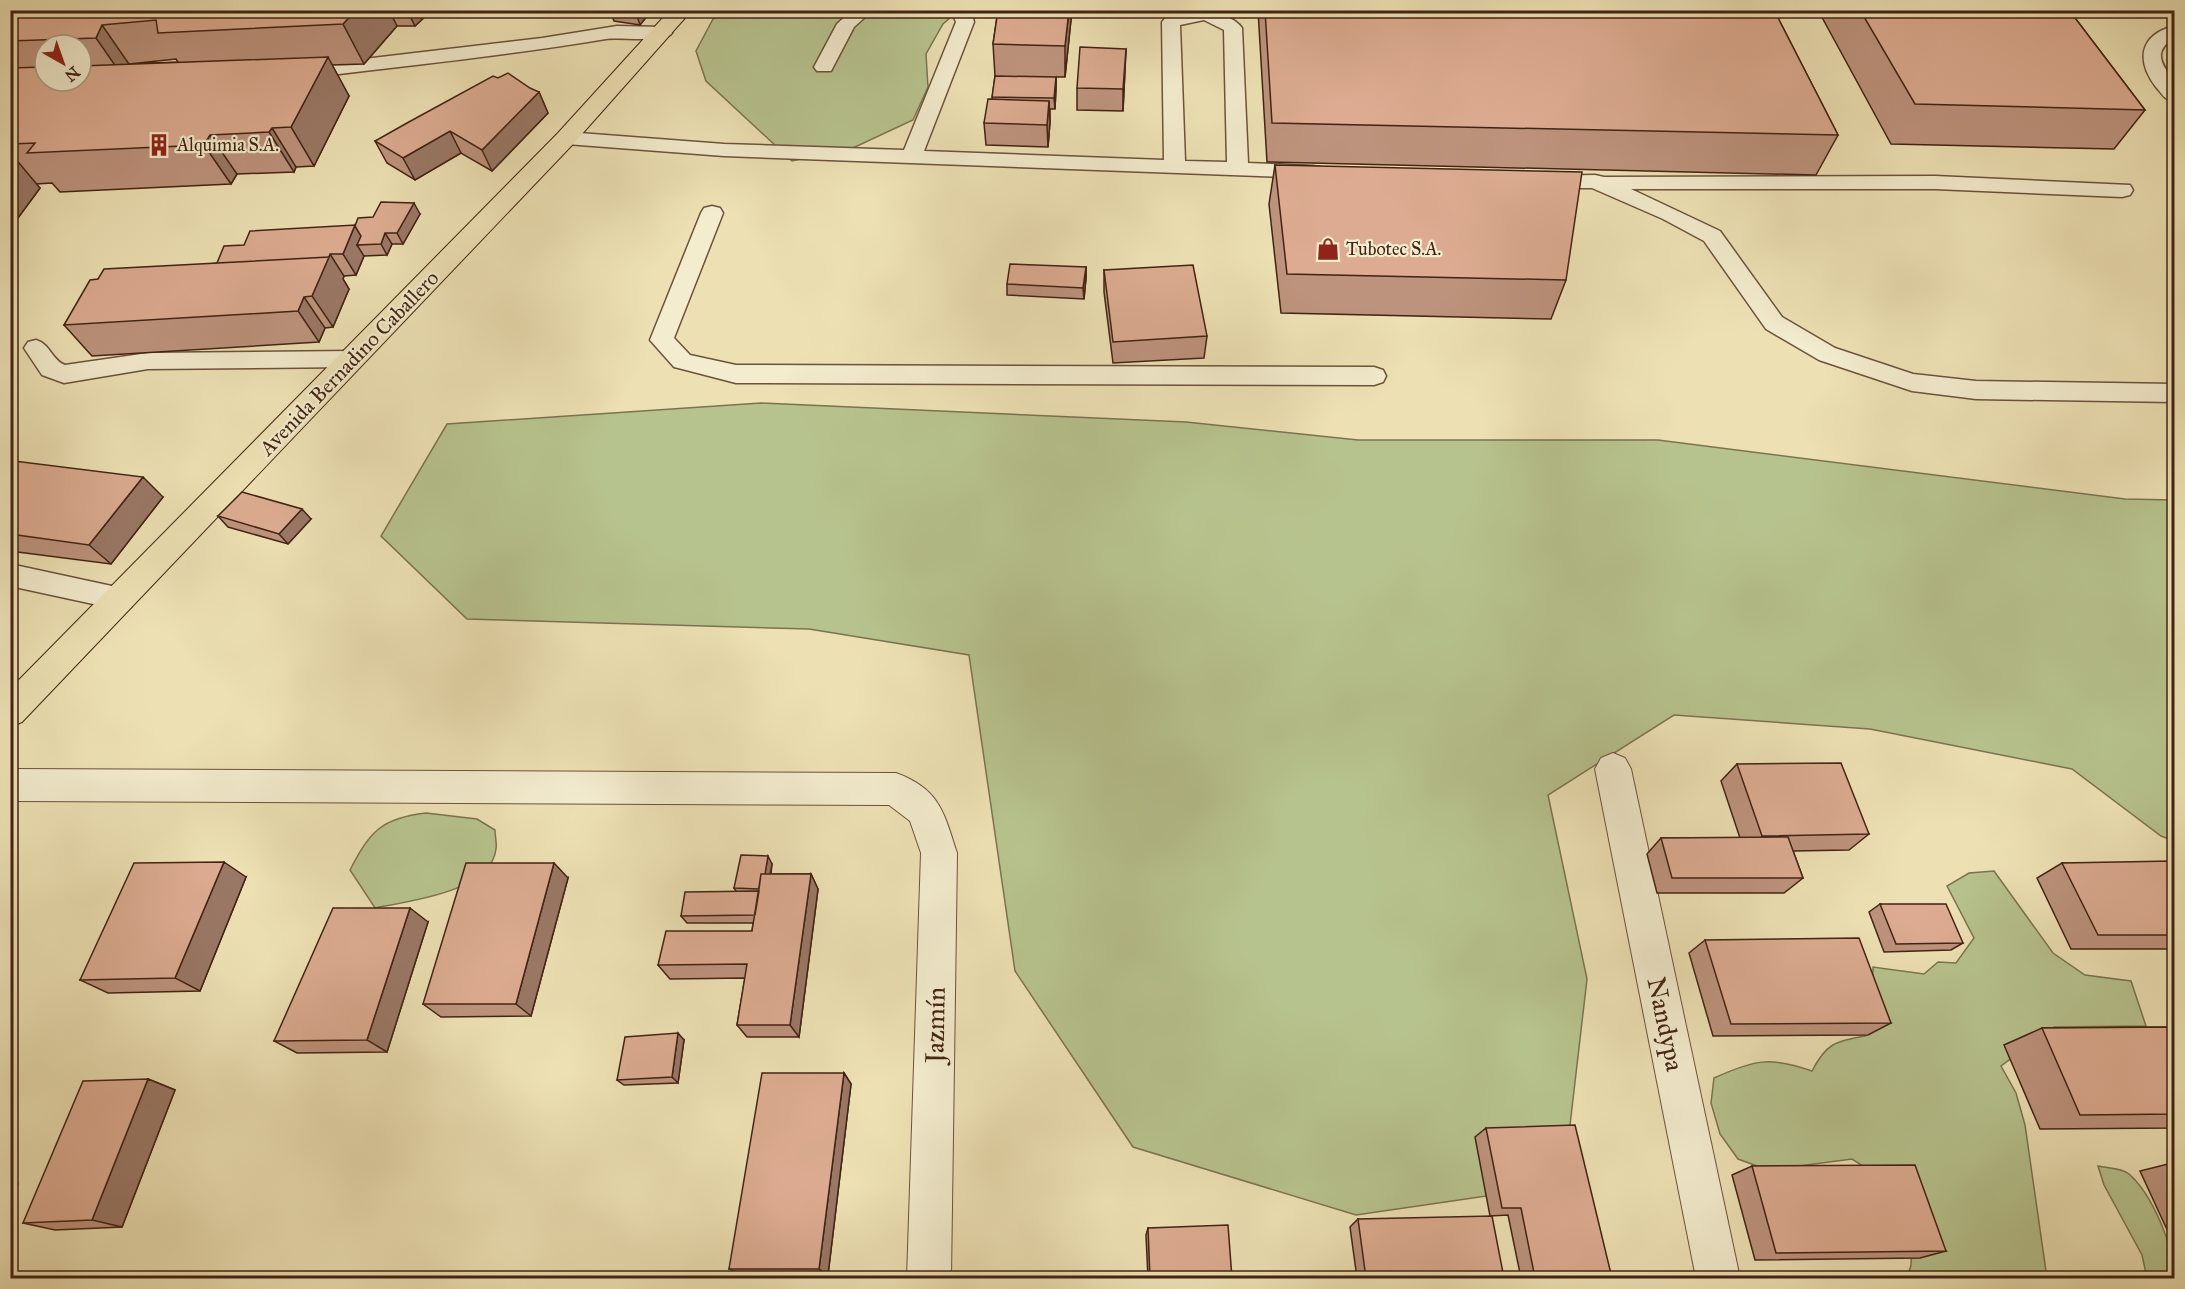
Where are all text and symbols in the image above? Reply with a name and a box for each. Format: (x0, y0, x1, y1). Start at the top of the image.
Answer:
north arrow (33, 33, 93, 93)
text: N (61, 62, 84, 86)
building icon: Alquimia S.A. (146, 132, 172, 158)
place label: Alquimia S.A. (176, 134, 279, 157)
shop icon: Tubotec S.A. (1315, 236, 1341, 262)
place label: Tubotec S.A. (1346, 238, 1441, 260)
street label: Avenida Bernadino Caballero (253, 265, 444, 462)
street label: Nandypa (1640, 974, 1692, 1074)
street label: Jazmín (918, 987, 952, 1066)

